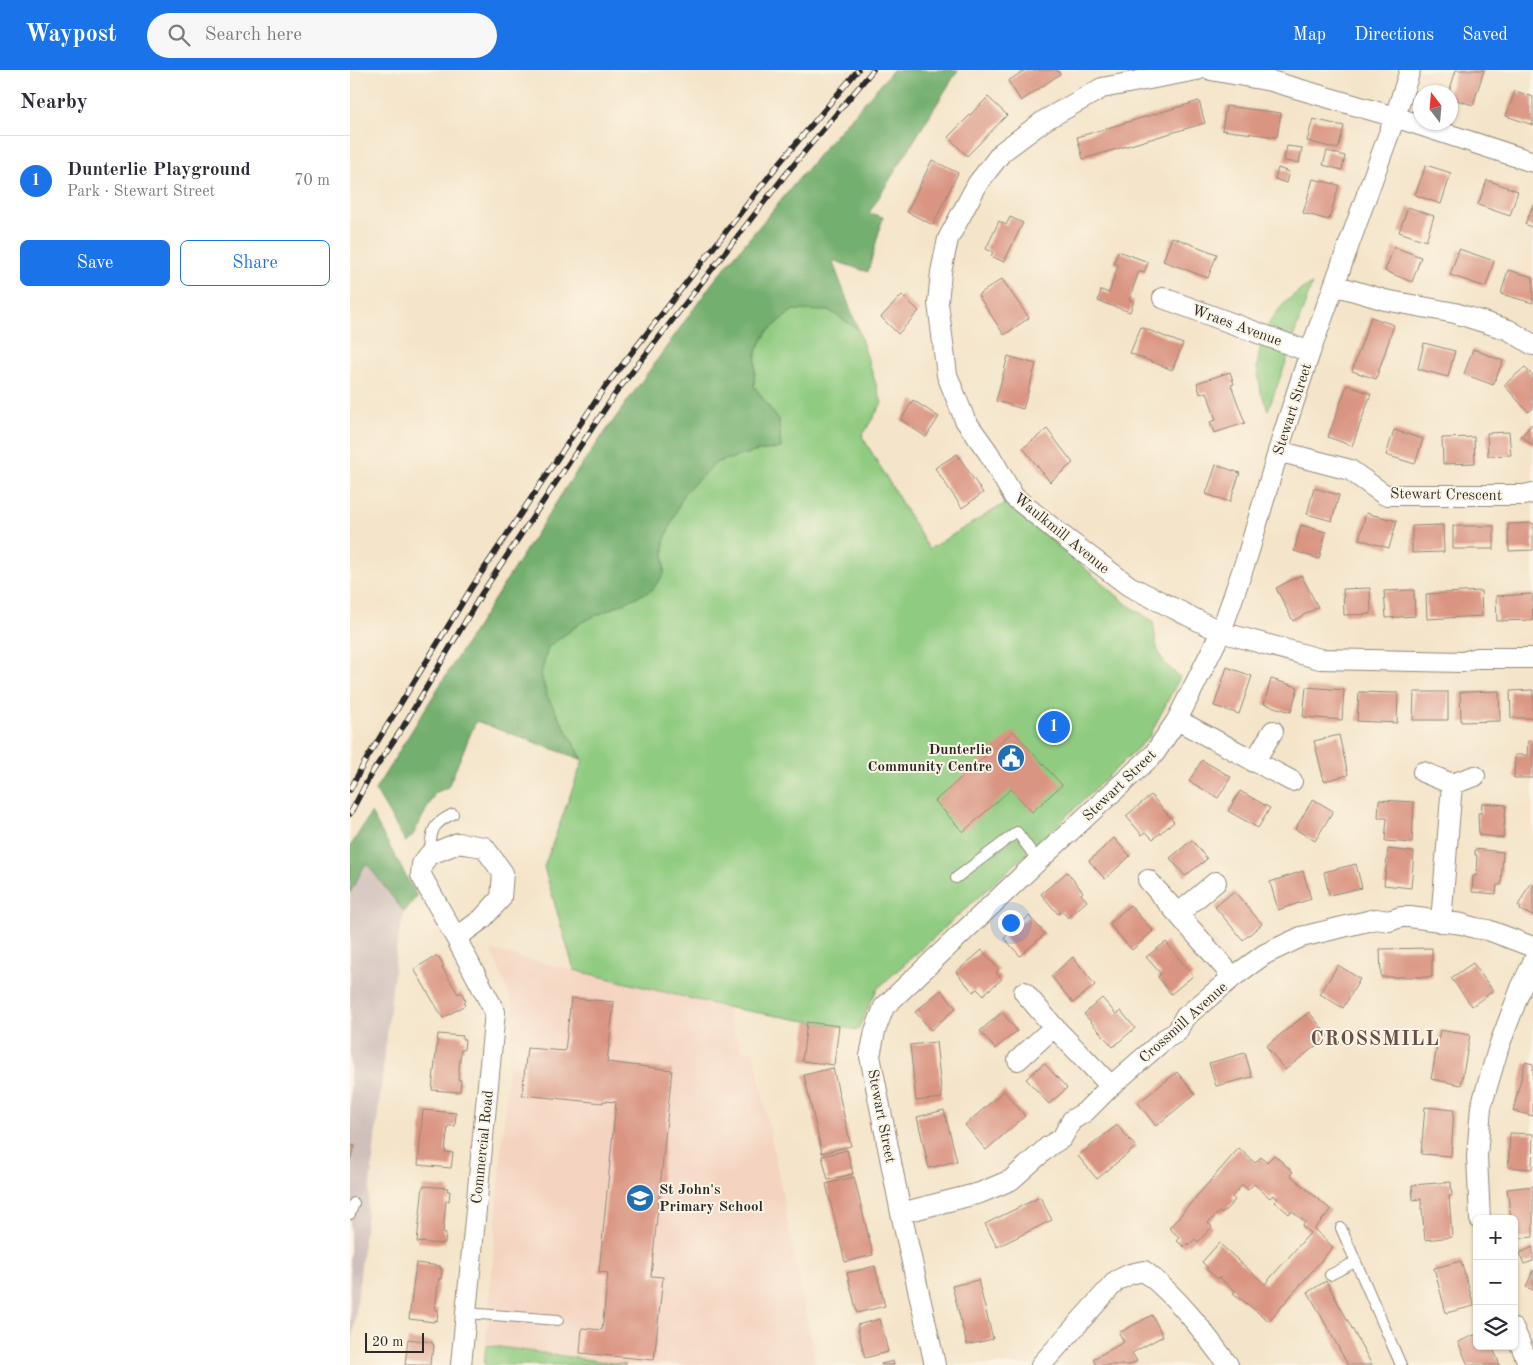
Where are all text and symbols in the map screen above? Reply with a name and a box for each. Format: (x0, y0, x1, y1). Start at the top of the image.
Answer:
search box (147, 13, 497, 58)
icon: search (165, 21, 193, 49)
text: Waypost (25, 23, 117, 47)
text: Search here (205, 26, 302, 45)
text: Map (1293, 26, 1326, 44)
text: Directions (1354, 26, 1434, 44)
text: Saved (1462, 26, 1508, 44)
north arrow (1413, 85, 1458, 130)
text: Nearby (20, 92, 88, 113)
text: Dunterlie Playground (67, 161, 251, 180)
text: 1 (31, 173, 41, 189)
text: 70 m (294, 173, 330, 189)
text: Park · Stewart Street (67, 184, 215, 200)
button: Save (20, 240, 170, 286)
button: Share (180, 240, 330, 286)
street label: Wraes Avenue (1189, 303, 1284, 350)
street label: Stewart Street (1272, 362, 1315, 457)
street label: Stewart Crescent (1390, 487, 1502, 504)
street label: Waulkmill Avenue (1010, 491, 1112, 577)
pin: 1 (1038, 708, 1070, 746)
place label: Dunterlie Community Centre (868, 743, 992, 775)
public building icon: Dunterlie Community Centre (996, 743, 1026, 773)
street label: Stewart Street (1081, 748, 1160, 825)
your location (998, 910, 1024, 936)
street label: Crossmill Avenue (1137, 980, 1231, 1066)
district label: CROSSMILL (1310, 1030, 1440, 1050)
street label: Stewart Street (864, 1068, 897, 1165)
street label: Commercial Road (470, 1090, 497, 1205)
school or university icon: St John's Primary School (625, 1183, 655, 1213)
place label: St John's Primary School (659, 1183, 764, 1215)
map controls (1473, 1215, 1518, 1350)
button: + (1473, 1215, 1518, 1260)
button: − (1473, 1260, 1518, 1305)
button: layers (1473, 1305, 1518, 1350)
scale bar (365, 1330, 424, 1353)
text: 20 m (372, 1335, 403, 1349)

